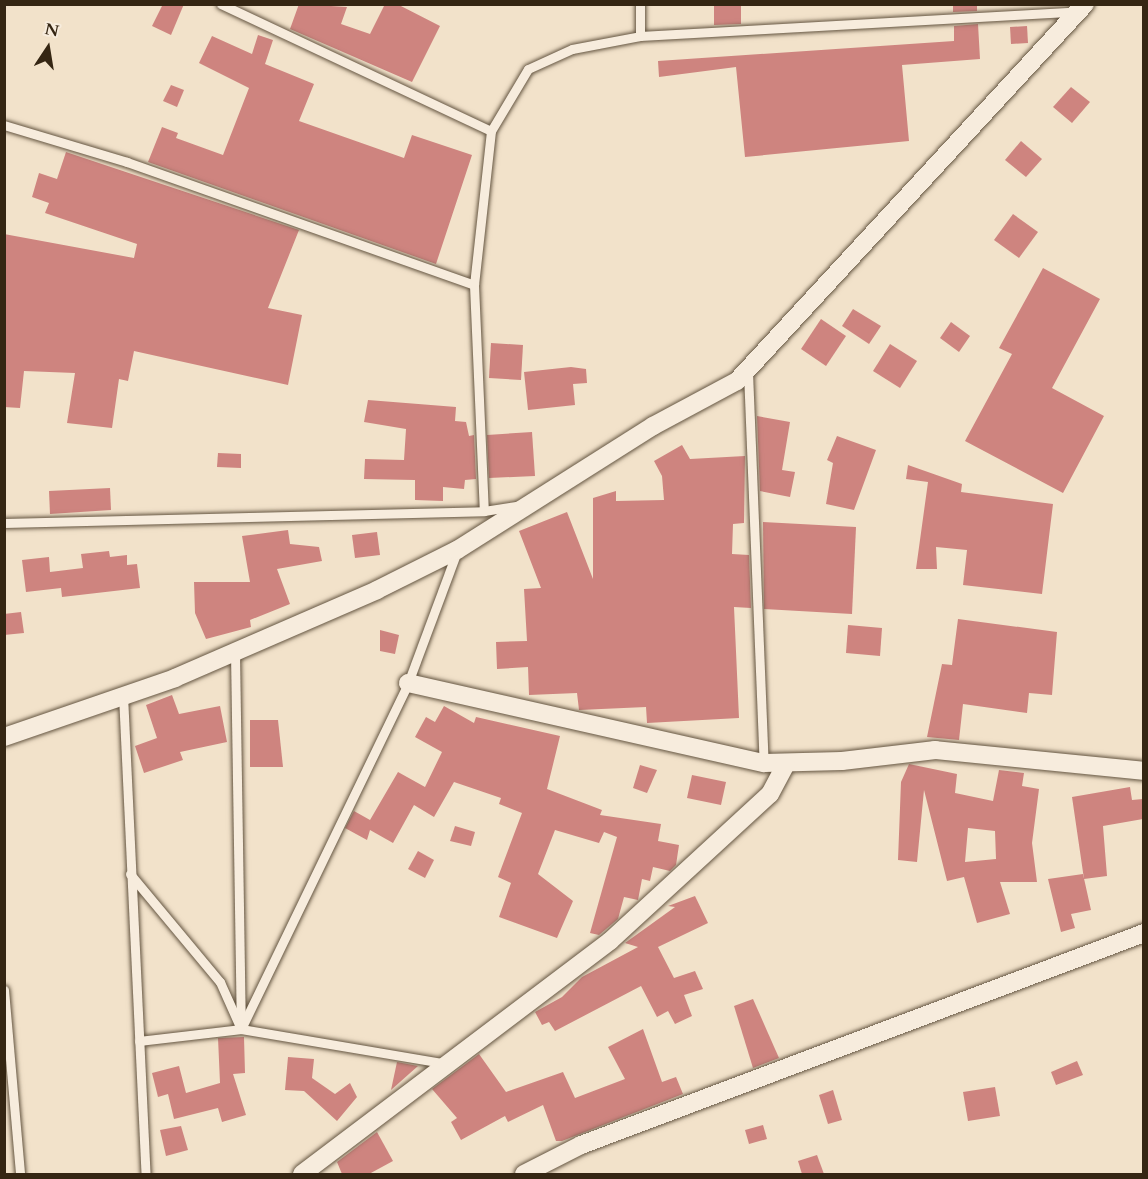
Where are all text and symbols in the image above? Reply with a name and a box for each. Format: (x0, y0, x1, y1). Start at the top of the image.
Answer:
north arrow (18, 18, 78, 78)
text: N (43, 18, 61, 43)

